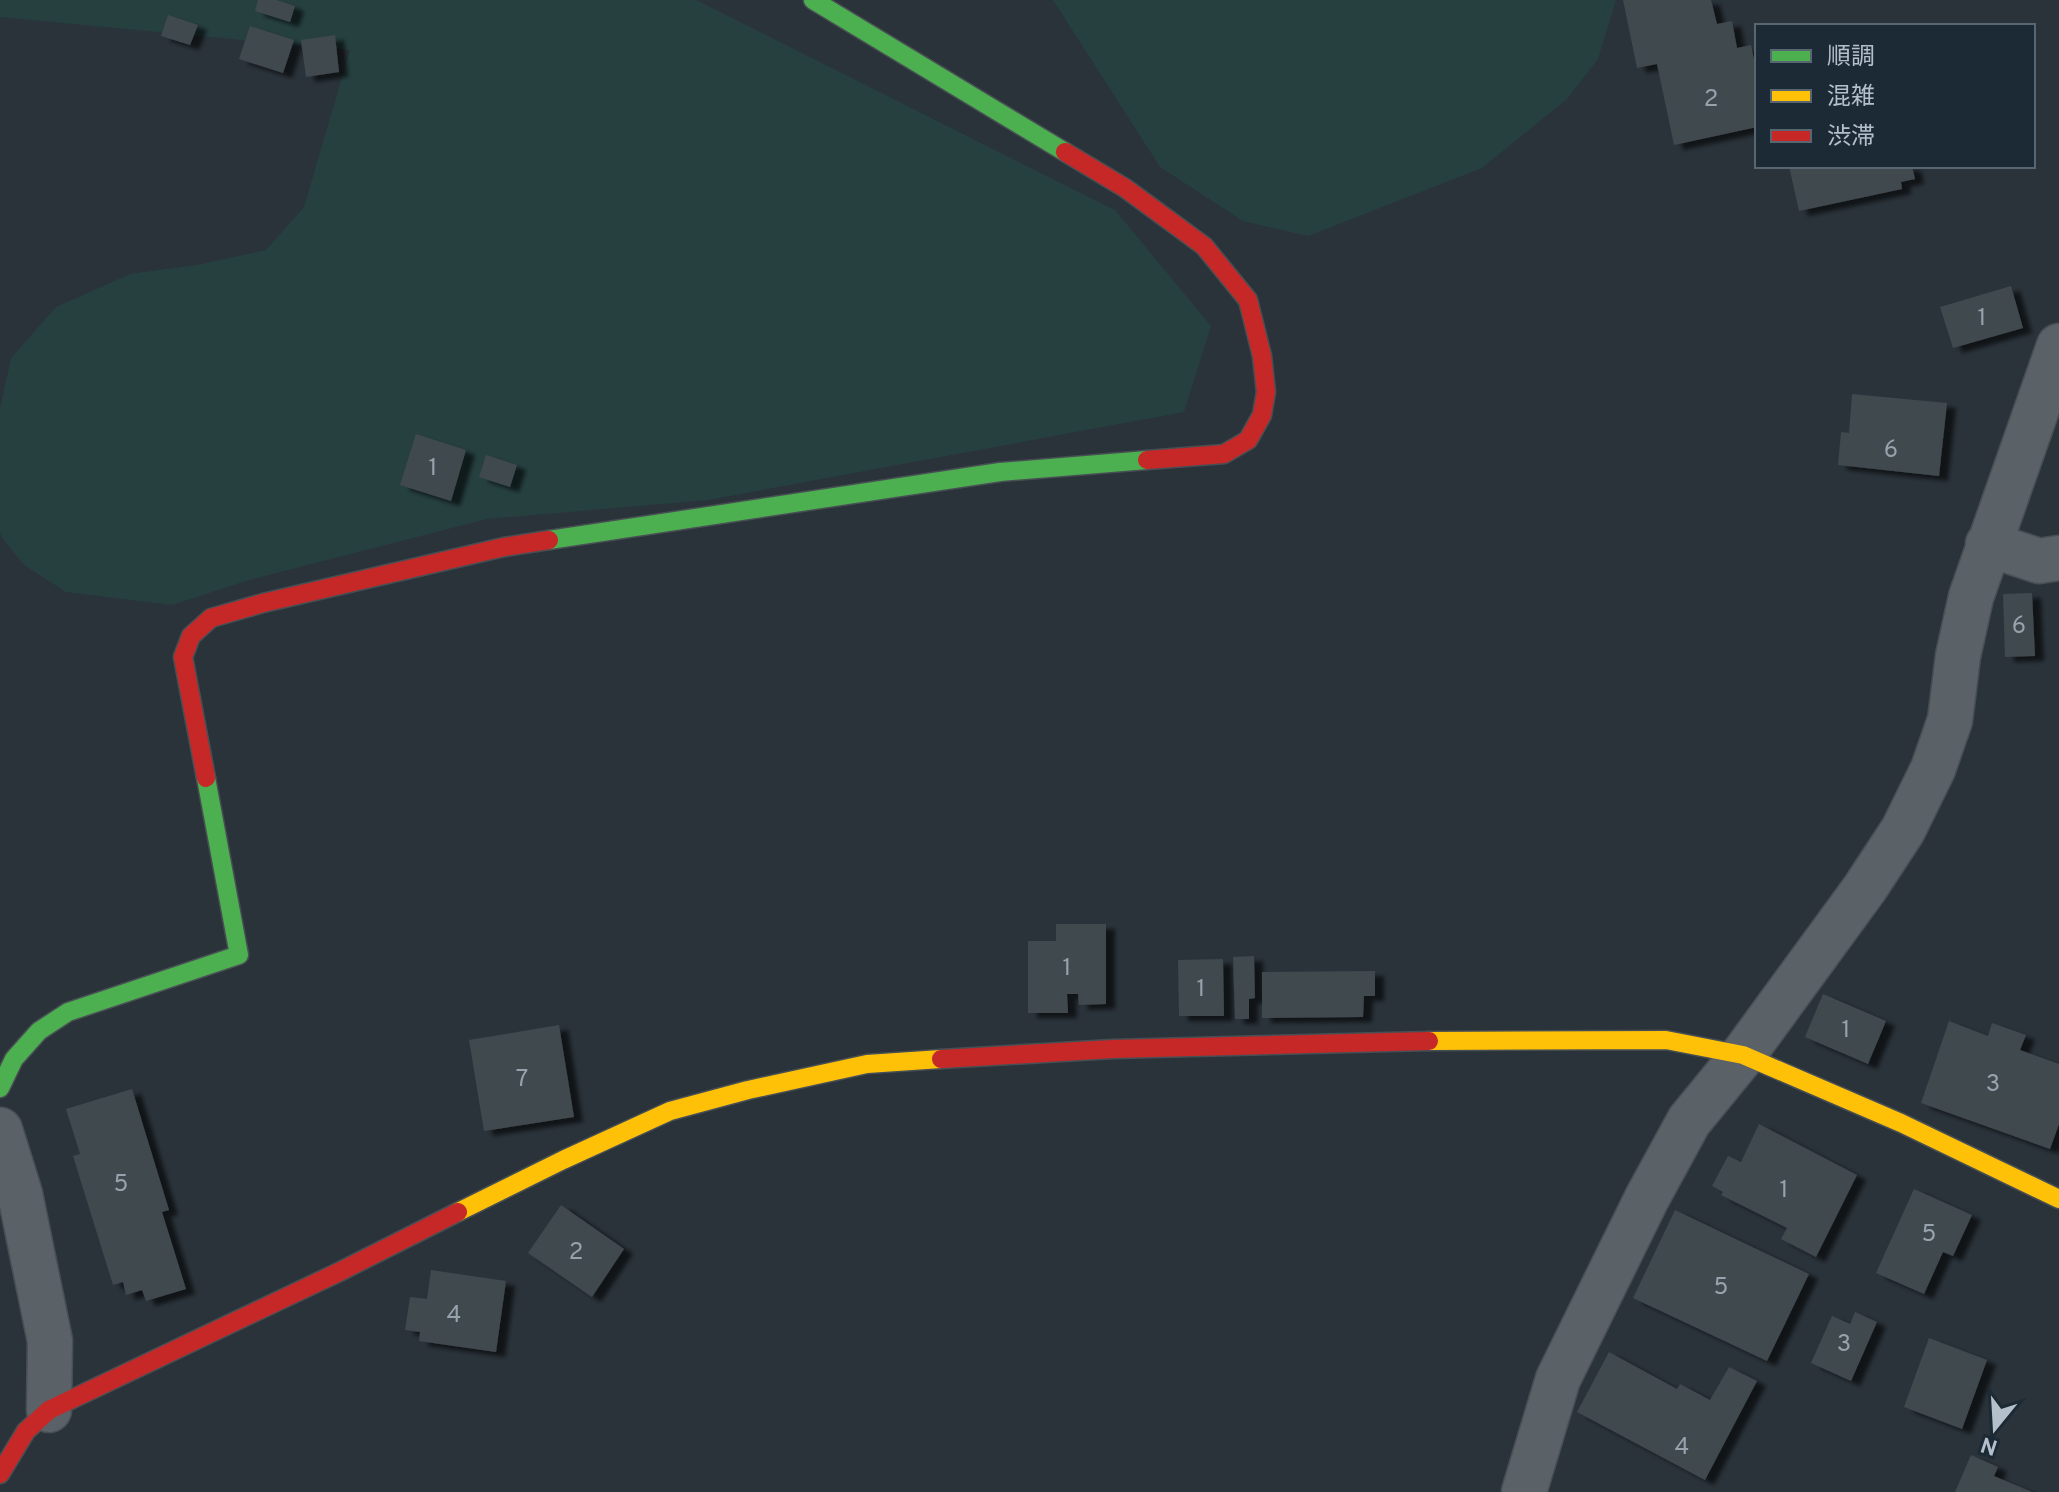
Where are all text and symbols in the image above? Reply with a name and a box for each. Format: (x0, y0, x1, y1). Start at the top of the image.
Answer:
legend (1755, 24, 2035, 168)
text: 順調 (1827, 43, 1875, 73)
text: 混雑 (1827, 83, 1875, 113)
house number: 2 (1704, 85, 1718, 115)
text: 渋滞 (1827, 123, 1875, 153)
house number: 1 (1978, 304, 1986, 334)
house number: 6 (1884, 436, 1898, 466)
house number: 1 (429, 454, 437, 484)
house number: 6 (2012, 612, 2026, 642)
house number: 1 (1063, 954, 1071, 984)
house number: 1 (1197, 975, 1205, 1005)
house number: 1 (1842, 1016, 1850, 1046)
house number: 7 (516, 1065, 528, 1095)
house number: 3 (1986, 1070, 2000, 1100)
house number: 5 (114, 1170, 128, 1200)
house number: 1 (1780, 1176, 1788, 1206)
house number: 5 (1922, 1220, 1936, 1250)
house number: 2 (569, 1238, 583, 1268)
house number: 5 (1714, 1273, 1728, 1303)
house number: 4 (447, 1301, 461, 1331)
house number: 3 (1837, 1330, 1851, 1360)
north arrow (1955, 1388, 2035, 1468)
text: N (1978, 1429, 2001, 1460)
house number: 4 (1675, 1433, 1689, 1463)

